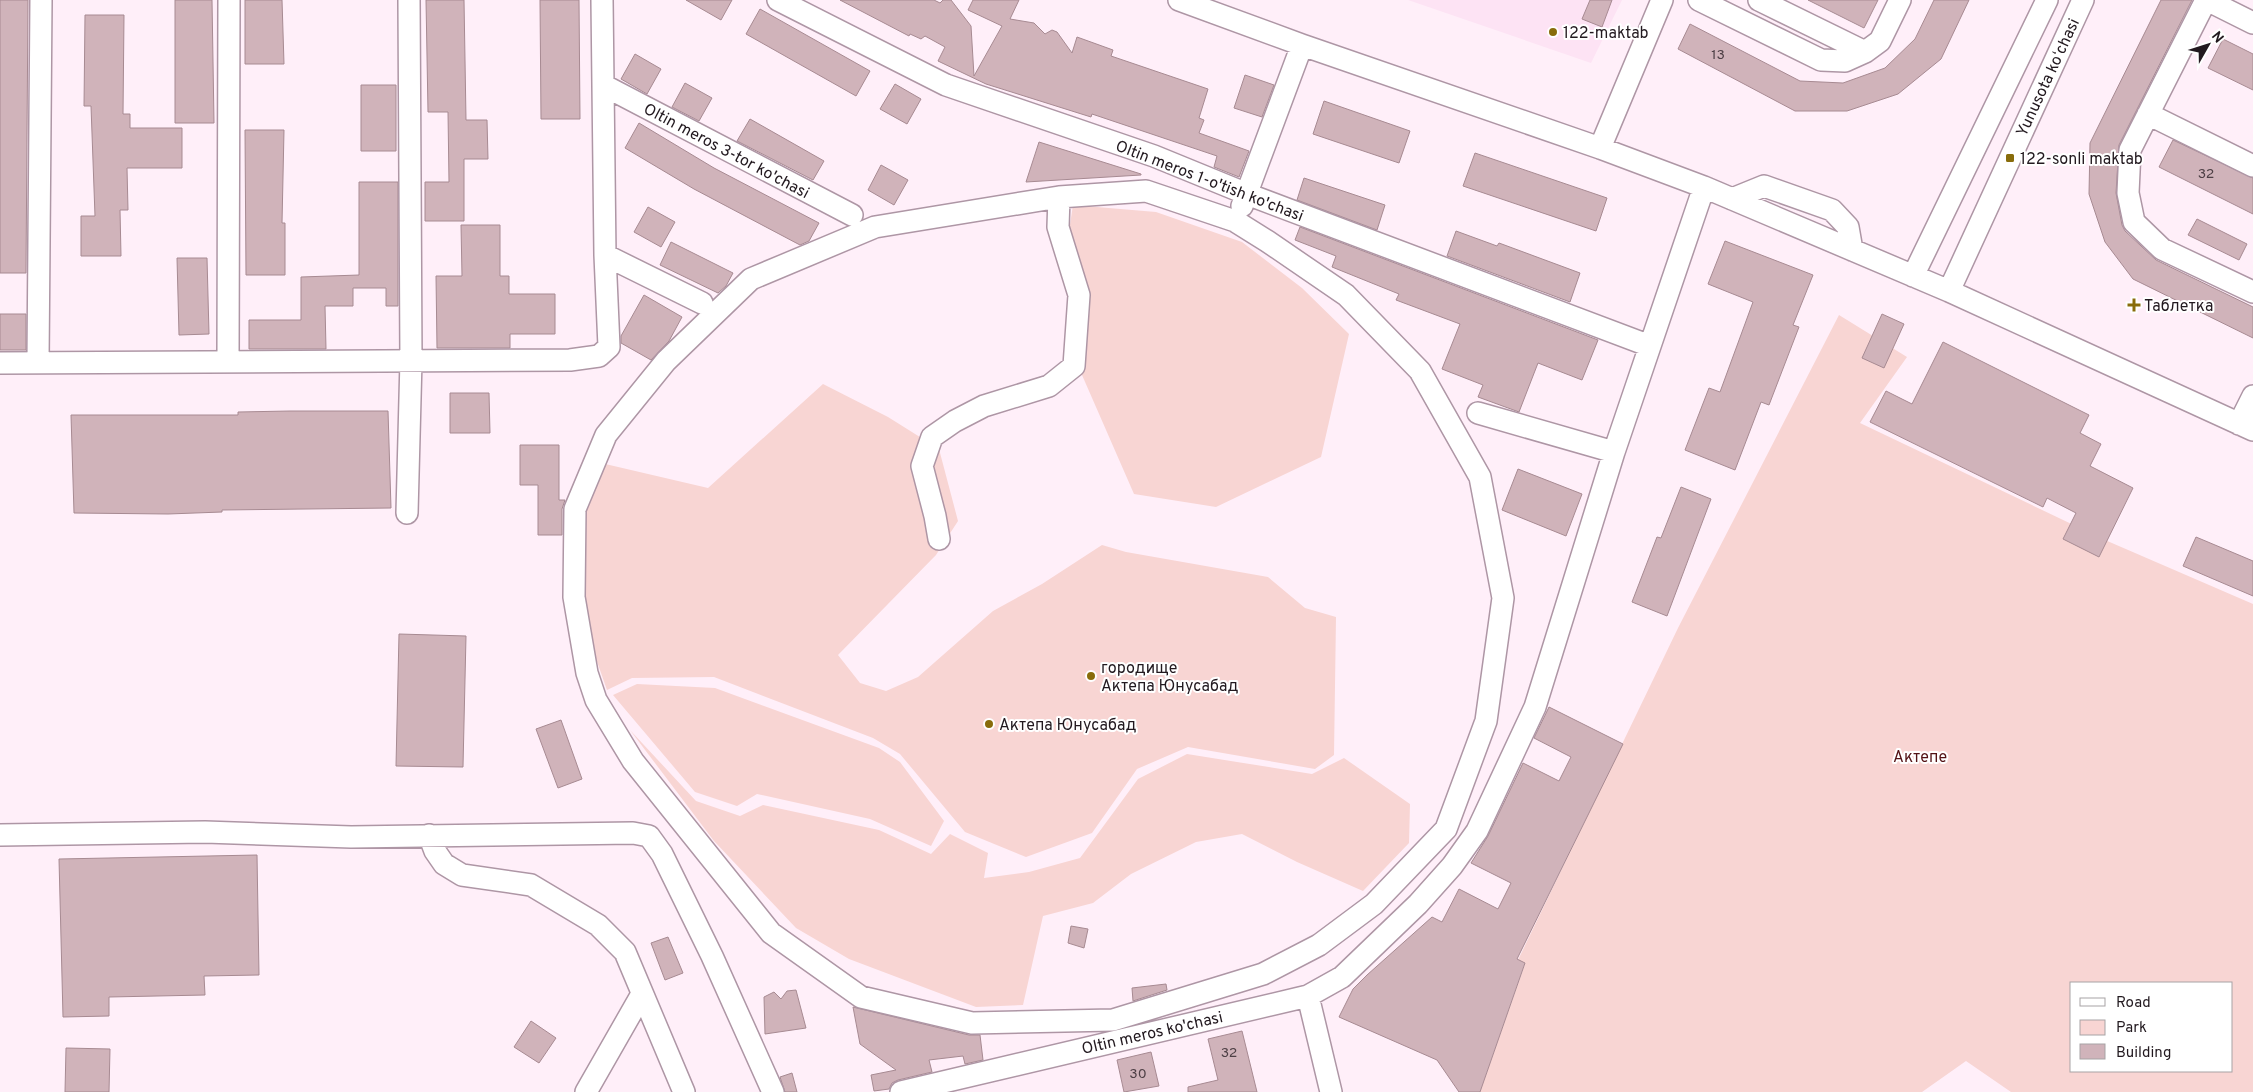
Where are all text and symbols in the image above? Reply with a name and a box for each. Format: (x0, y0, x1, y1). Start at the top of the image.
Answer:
street label: Yunusota koʻchasi (2013, 16, 2085, 140)
north arrow (2183, 20, 2233, 70)
place label: 122-maktab (1563, 24, 1649, 44)
marker: 122-maktab (1547, 26, 1559, 38)
text: N (2207, 29, 2227, 47)
house number: 13 (1711, 47, 1725, 64)
street label: Oltin meros 3-tor ko'chasi (640, 100, 812, 204)
street label: Oltin meros 1-o'tish ko'chasi (1112, 137, 1306, 227)
place label: 122-sonli maktab (2020, 150, 2143, 170)
marker: 122-sonli maktab (2004, 152, 2016, 164)
house number: 32 (2198, 166, 2214, 183)
place label: Таблетка (2144, 297, 2213, 317)
marker: Таблетка (2128, 299, 2140, 311)
place label: городище Актепа Юнусабад (1101, 659, 1238, 697)
marker: городище Актепа Юнусабад (1085, 670, 1097, 682)
place label: Актепа Юнусабад (999, 716, 1136, 736)
marker: Актепа Юнусабад (983, 718, 995, 730)
park label: Актепе (1893, 748, 1947, 768)
legend (2070, 982, 2233, 1072)
text: Road (2116, 994, 2151, 1013)
street label: Oltin meros ko'chasi (1080, 1008, 1225, 1060)
text: Park (2116, 1019, 2147, 1038)
text: Building (2116, 1044, 2171, 1063)
house number: 32 (1221, 1045, 1237, 1062)
house number: 30 (1129, 1066, 1147, 1083)

